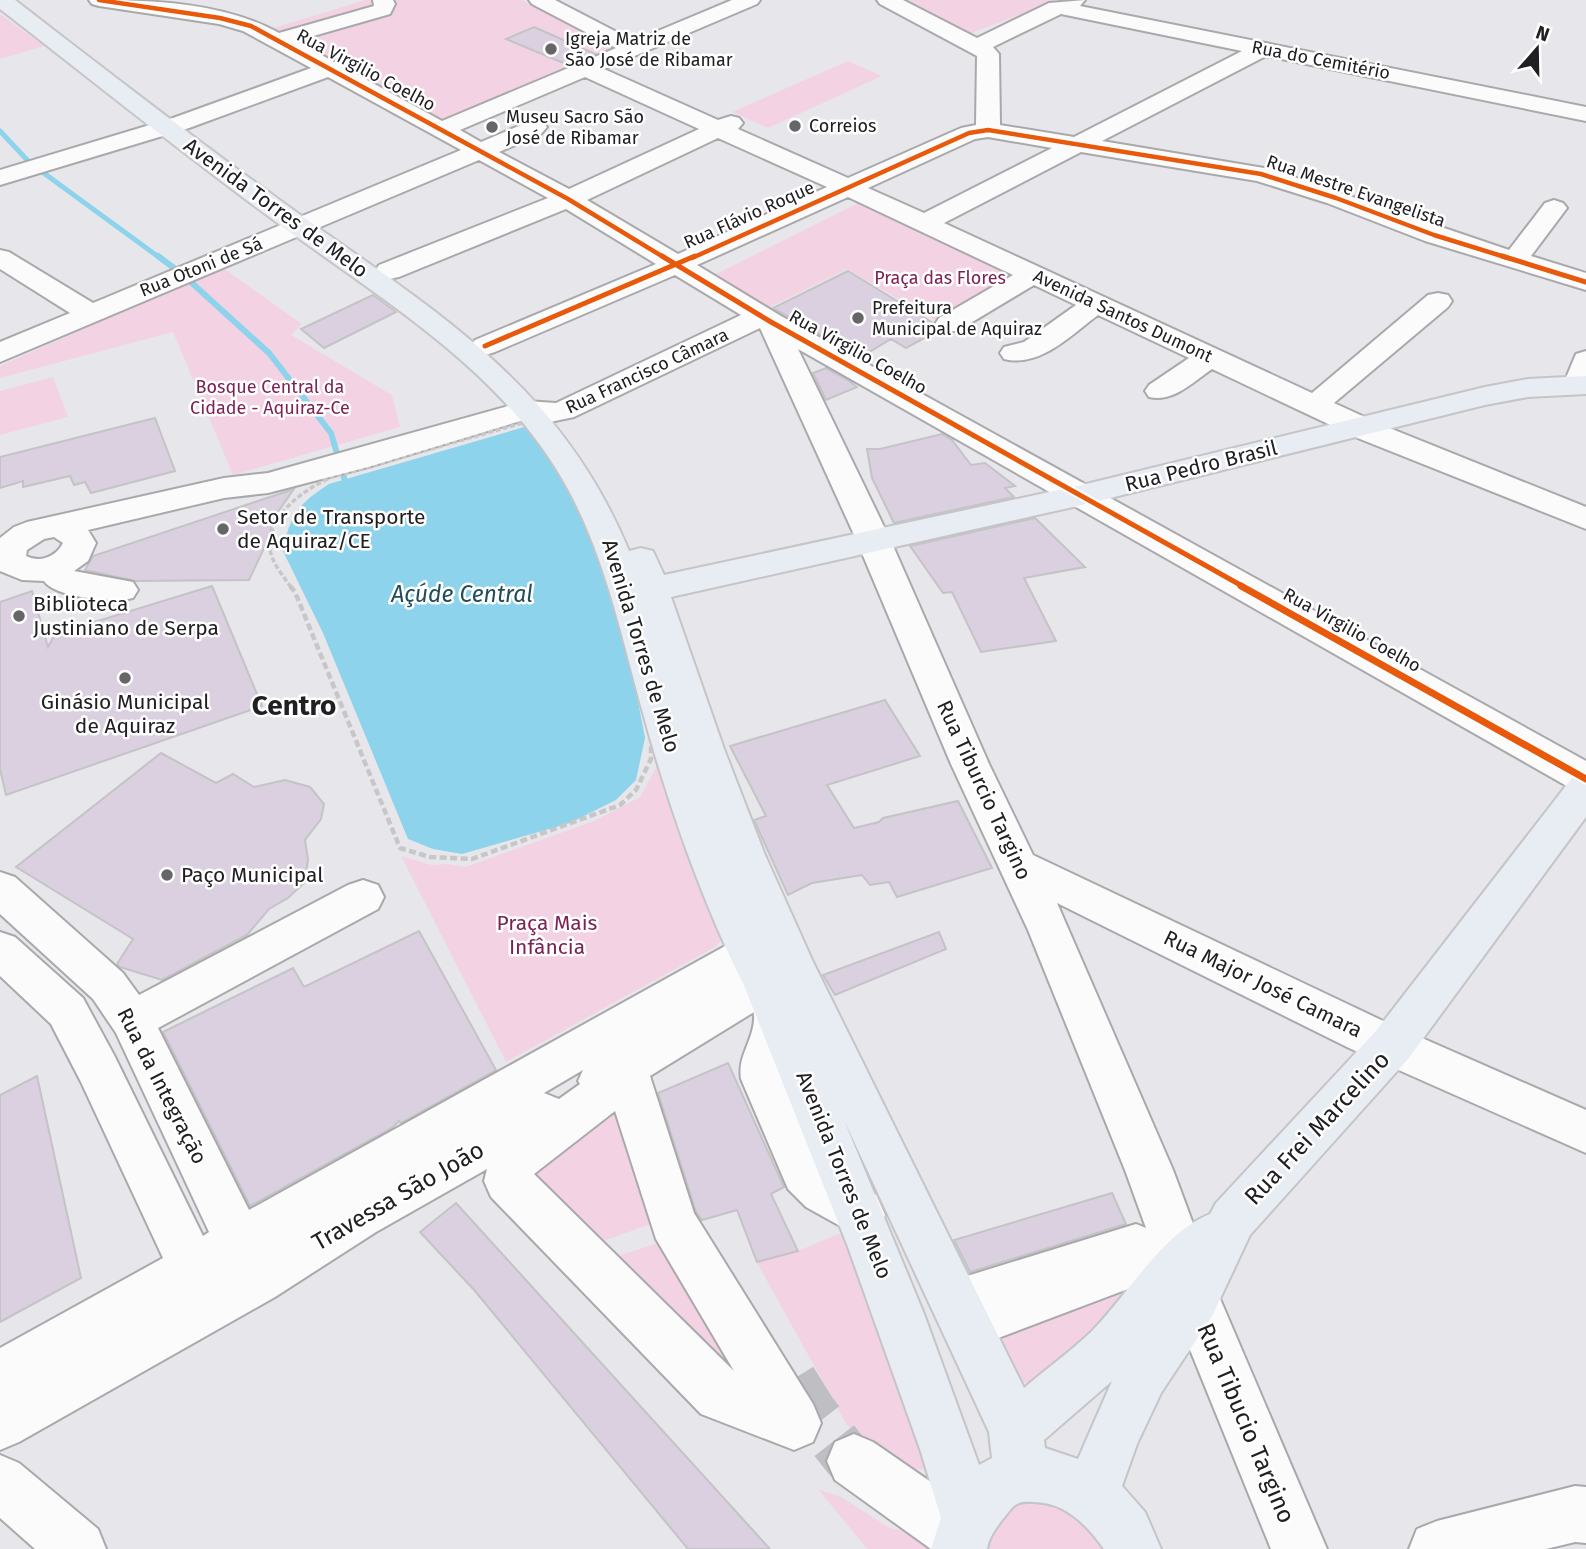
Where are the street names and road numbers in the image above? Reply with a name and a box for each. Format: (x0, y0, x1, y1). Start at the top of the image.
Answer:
street label: Rua Virgilio Coelho (293, 24, 439, 116)
street label: Rua do Cemitério (1250, 36, 1392, 84)
street label: Avenida Torres de Melo (179, 132, 373, 284)
street label: Rua Mestre Evangelista (1264, 150, 1448, 232)
street label: Rua Flávio Roque (680, 176, 818, 254)
street label: Rua Otoni de Sá (136, 232, 266, 302)
street label: Avenida Santos Dumont (1030, 265, 1216, 367)
street label: Rua Virgilio Coelho (785, 305, 931, 399)
street label: Rua Francisco Câmara (562, 324, 732, 418)
street label: Rua Pedro Brasil (1122, 435, 1280, 497)
street label: Avenida Torres de Melo (596, 536, 686, 756)
street label: Rua Virgilio Coelho (1279, 583, 1425, 677)
street label: Rua Tiburcio Targino (931, 696, 1037, 884)
street label: Rua Major José Camara (1159, 925, 1367, 1043)
street label: Rua da Integração (111, 1004, 213, 1168)
street label: Rua Frei Marcelino (1239, 1045, 1395, 1211)
street label: Avenida Torres de Melo (790, 1067, 898, 1283)
street label: Travessa São João (307, 1135, 489, 1257)
street label: Rua Tibucio Targino (1191, 1319, 1301, 1527)

